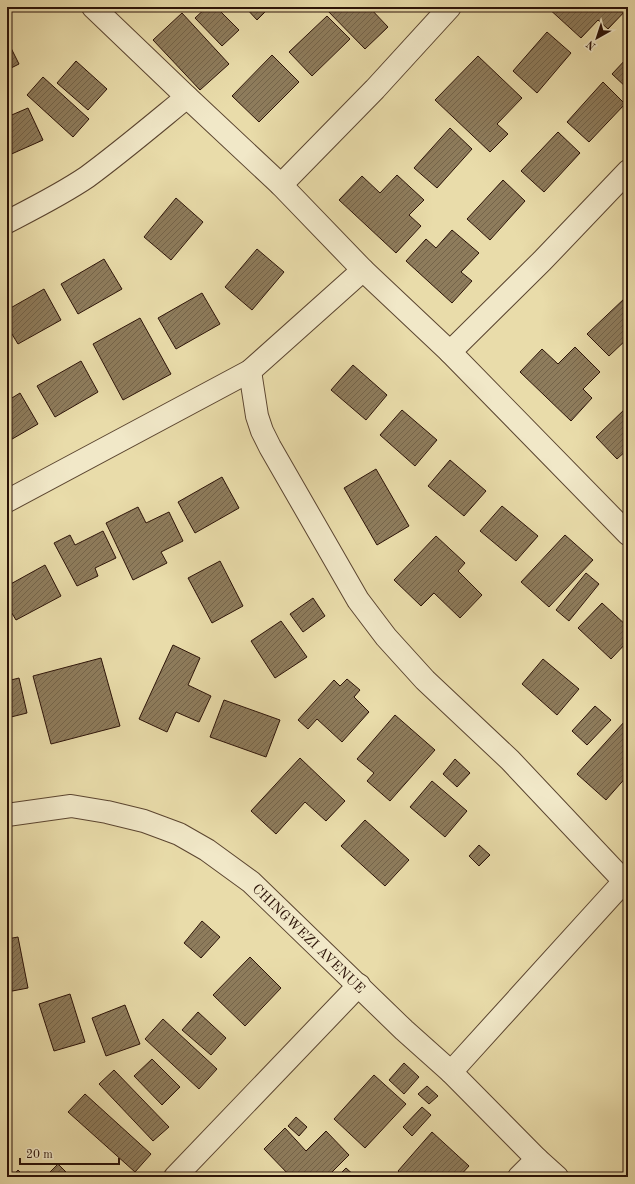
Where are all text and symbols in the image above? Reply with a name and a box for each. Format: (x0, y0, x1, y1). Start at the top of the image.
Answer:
north arrow (577, 18, 617, 58)
text: N (584, 37, 598, 52)
street label: CHINGWEZI AVENUE (249, 882, 367, 996)
scale bar (20, 1140, 119, 1166)
text: 20 m (26, 1149, 53, 1161)

